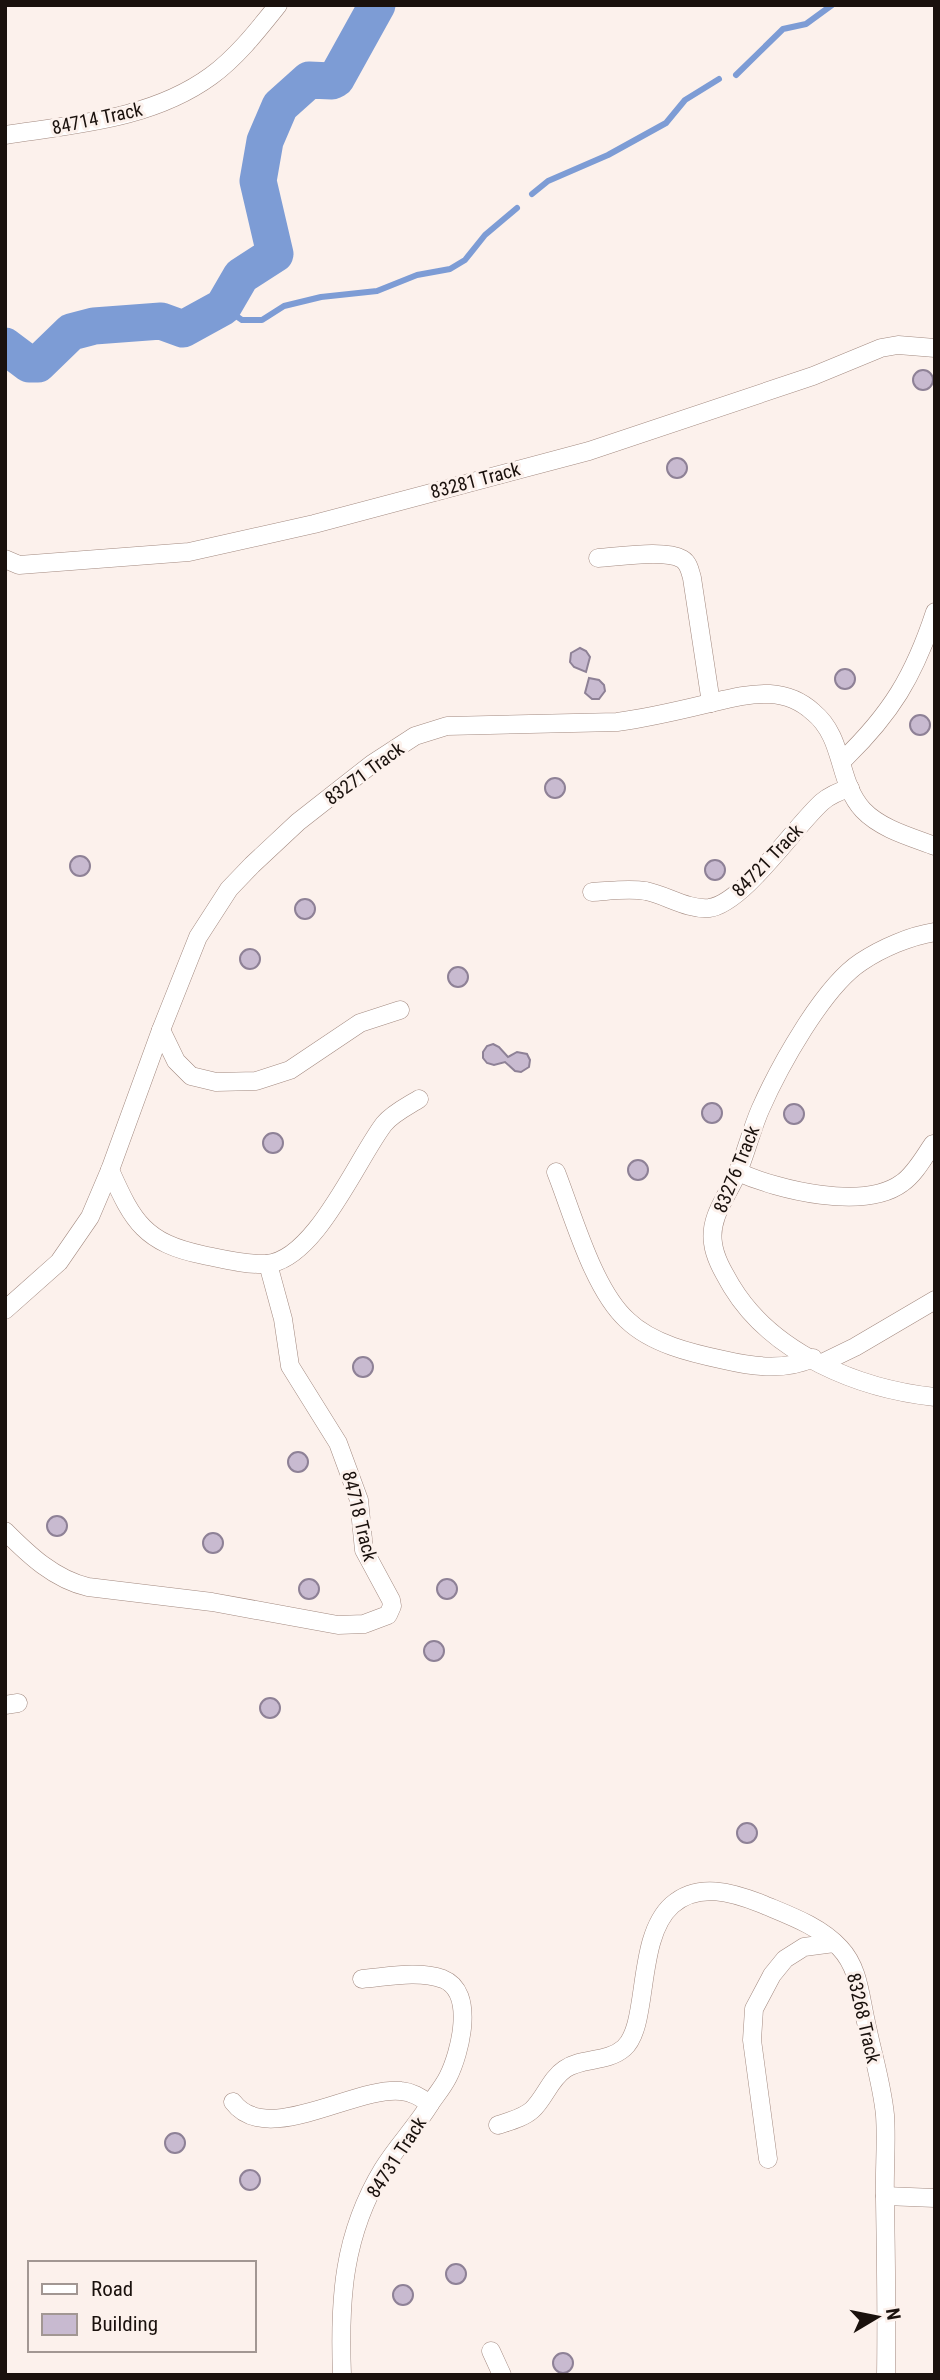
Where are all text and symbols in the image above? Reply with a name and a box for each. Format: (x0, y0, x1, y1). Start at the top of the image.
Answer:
street label: 84714 Track (50, 98, 145, 139)
street label: 83281 Track (428, 457, 523, 503)
street label: 83271 Track (320, 737, 409, 810)
street label: 84721 Track (727, 819, 808, 901)
street label: 83276 Track (709, 1122, 765, 1216)
street label: 84718 Track (337, 1469, 382, 1564)
street label: 83268 Track (842, 1971, 885, 2066)
street label: 84731 Track (362, 2112, 431, 2202)
legend (28, 2261, 256, 2352)
text: Road (91, 2277, 133, 2301)
north arrow (842, 2282, 912, 2352)
text: N (881, 2306, 906, 2322)
text: Building (91, 2312, 158, 2336)

